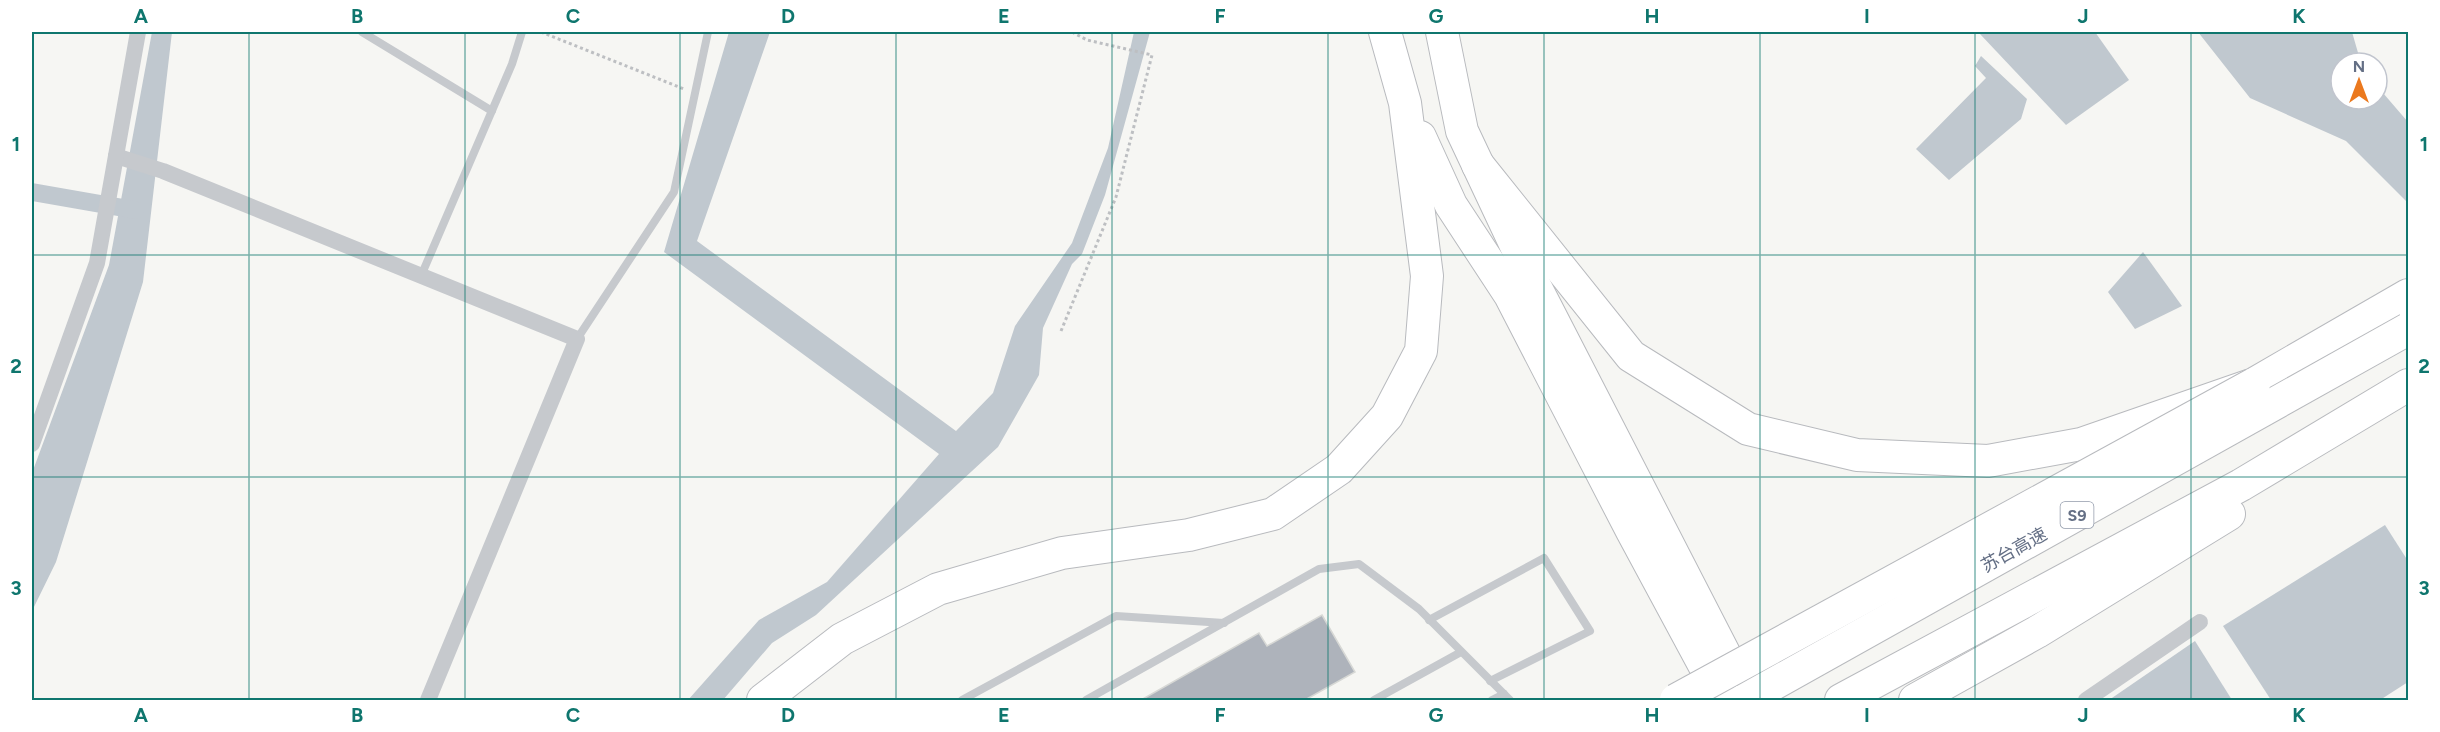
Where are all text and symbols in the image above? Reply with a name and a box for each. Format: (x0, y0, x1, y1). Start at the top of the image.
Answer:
text: A (134, 4, 149, 28)
text: B (351, 4, 363, 28)
text: C (566, 4, 580, 28)
text: D (781, 4, 795, 28)
text: E (998, 4, 1010, 28)
text: F (1214, 4, 1226, 28)
text: G (1429, 4, 1444, 28)
text: H (1645, 4, 1660, 28)
text: I (1864, 4, 1870, 28)
text: J (2077, 4, 2089, 28)
text: K (2292, 4, 2306, 28)
north arrow (2329, 51, 2389, 111)
text: N (2353, 57, 2365, 76)
text: 1 (12, 132, 20, 156)
text: 1 (2420, 132, 2428, 156)
text: 2 (10, 354, 22, 378)
text: 2 (2418, 354, 2430, 378)
road number: S9 (2060, 502, 2094, 528)
street label: 苏台高速 (1977, 523, 2051, 577)
text: 3 (10, 576, 22, 600)
text: 3 (2418, 576, 2430, 600)
text: A (134, 703, 149, 727)
text: B (351, 703, 363, 727)
text: C (566, 703, 580, 727)
text: D (781, 703, 795, 727)
text: E (998, 703, 1010, 727)
text: F (1214, 703, 1226, 727)
text: G (1429, 703, 1444, 727)
text: H (1645, 703, 1660, 727)
text: I (1864, 703, 1870, 727)
text: J (2077, 703, 2089, 727)
text: K (2292, 703, 2306, 727)

